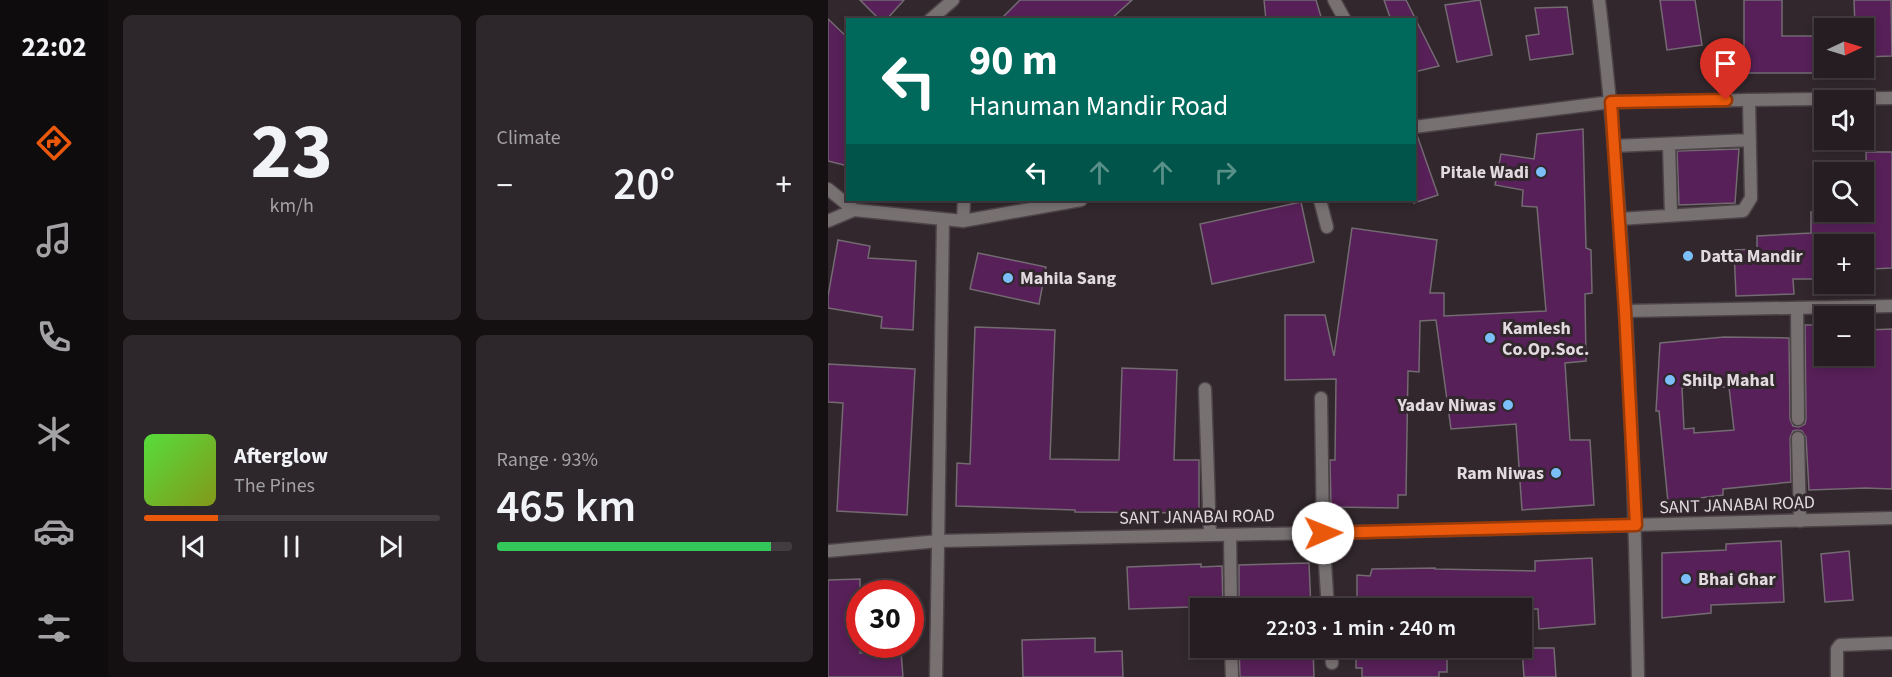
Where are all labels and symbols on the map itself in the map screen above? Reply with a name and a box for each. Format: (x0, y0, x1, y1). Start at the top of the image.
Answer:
north arrow (1814, 18, 1874, 78)
pin (1700, 38, 1751, 100)
place label: Pitale Wadi (1440, 160, 1529, 185)
marker: Pitale Wadi (1534, 165, 1548, 179)
place label: Datta Mandir (1700, 244, 1804, 269)
marker: Datta Mandir (1681, 249, 1695, 263)
place label: Mahila Sang (1020, 266, 1116, 291)
marker: Mahila Sang (1001, 271, 1015, 285)
place label: Kamlesh Co.Op.Soc. (1502, 316, 1589, 362)
marker: Kamlesh Co.Op.Soc. (1483, 331, 1497, 345)
place label: Shilp Mahal (1682, 368, 1774, 393)
marker: Shilp Mahal (1663, 373, 1677, 387)
place label: Yadav Niwas (1396, 393, 1496, 418)
marker: Yadav Niwas (1501, 398, 1515, 412)
place label: Ram Niwas (1456, 461, 1544, 486)
marker: Ram Niwas (1549, 466, 1563, 480)
street label: SANT JANABAI ROAD (1659, 490, 1815, 520)
position arrow (1291, 501, 1355, 565)
street label: SANT JANABAI ROAD (1119, 503, 1275, 531)
place label: Bhai Ghar (1698, 567, 1776, 592)
marker: Bhai Ghar (1679, 572, 1693, 586)
speed limit sign: 30 (846, 580, 924, 658)

